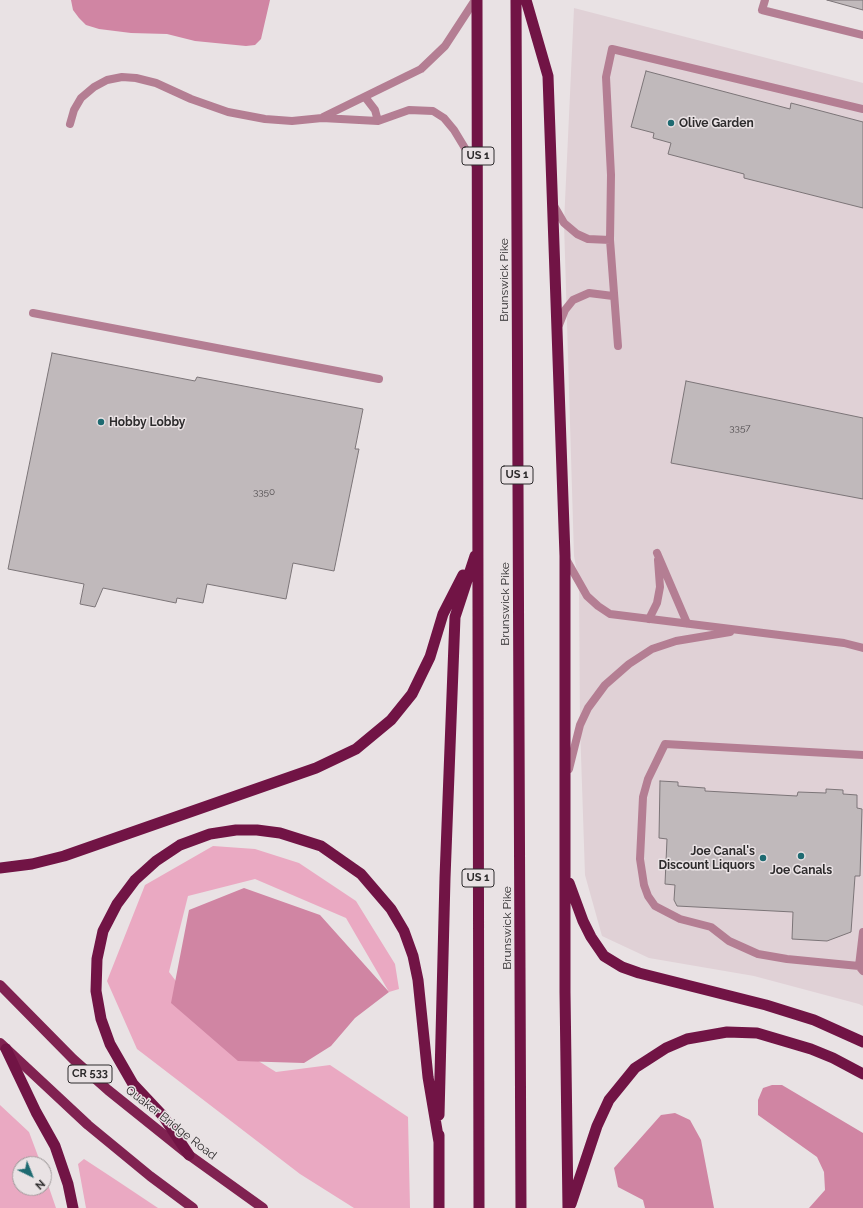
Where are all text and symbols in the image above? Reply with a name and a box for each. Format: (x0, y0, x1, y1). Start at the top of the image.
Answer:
place label: Olive Garden (679, 116, 754, 130)
marker: Olive Garden (666, 118, 676, 128)
road number: US 1 (462, 147, 494, 165)
street label: Brunswick Pike (497, 238, 511, 322)
place label: Hobby Lobby (109, 415, 185, 429)
marker: Hobby Lobby (96, 417, 106, 427)
house number: 3357 (729, 422, 751, 434)
road number: US 1 (501, 466, 533, 484)
house number: 3350 (253, 486, 275, 498)
street label: Brunswick Pike (498, 562, 512, 646)
place label: Joe Canal's Discount Liquors (658, 844, 755, 872)
marker: Joe Canals (796, 851, 806, 861)
marker: Joe Canal's Discount Liquors (758, 853, 768, 863)
place label: Joe Canals (770, 863, 832, 877)
road number: US 1 (462, 869, 494, 887)
street label: Brunswick Pike (500, 886, 514, 970)
road number: CR 533 (68, 1065, 112, 1083)
street label: Quaker Bridge Road (123, 1083, 219, 1163)
north arrow (12, 1156, 52, 1196)
text: N (32, 1177, 47, 1192)

